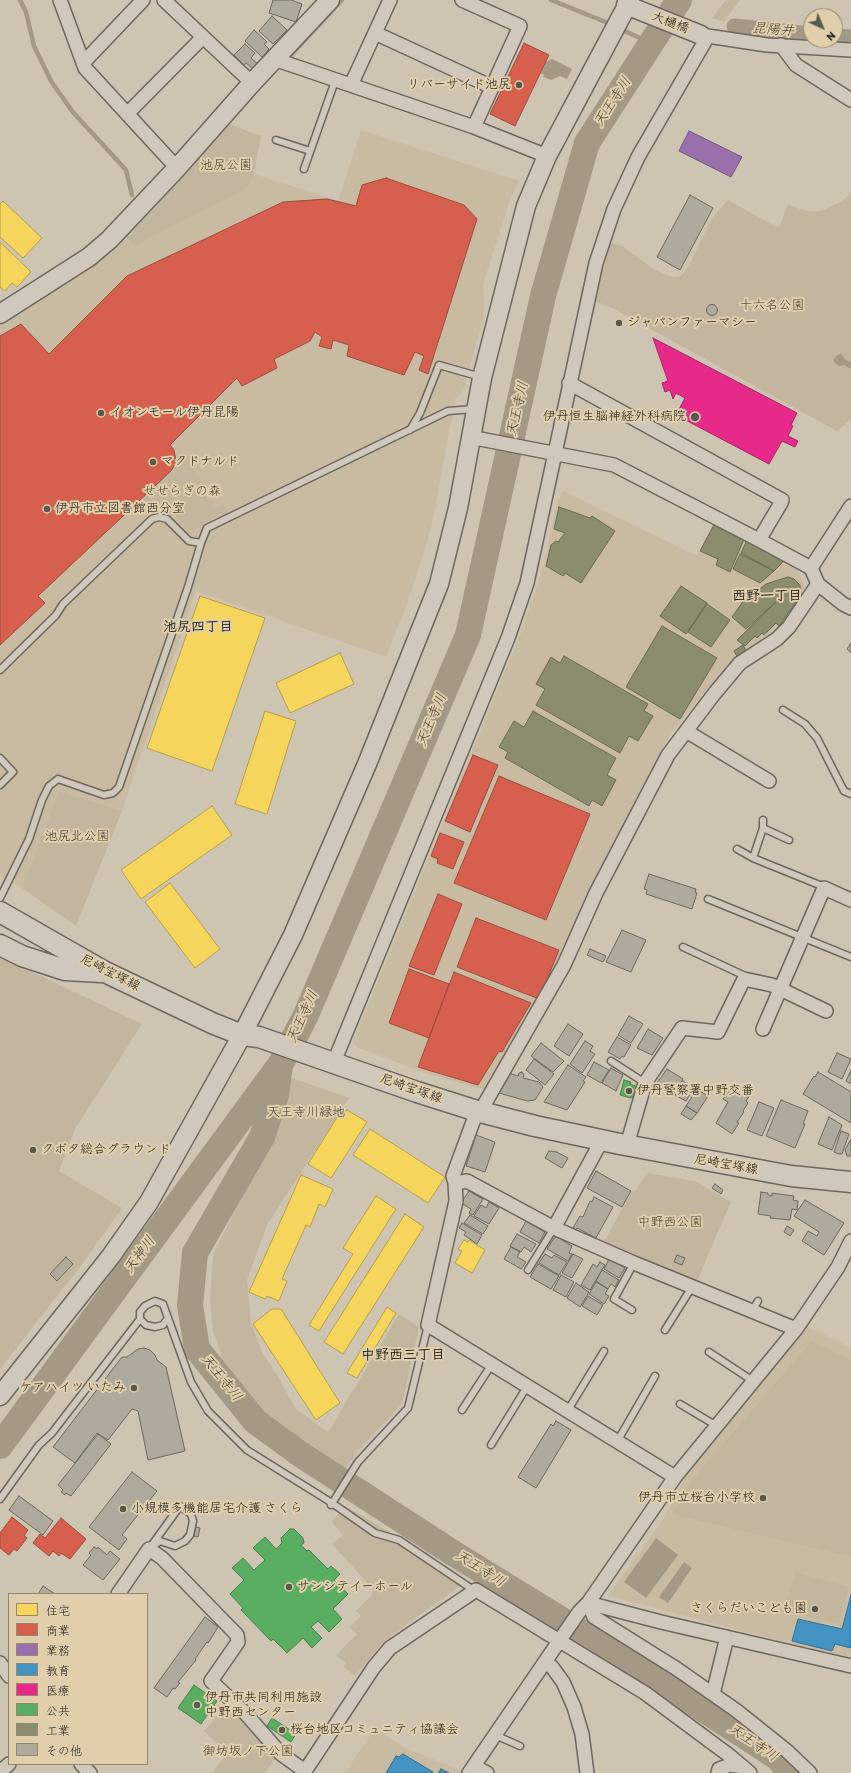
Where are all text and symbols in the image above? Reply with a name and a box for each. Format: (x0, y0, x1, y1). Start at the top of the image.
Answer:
north arrow (803, 8, 843, 48)
street label: 大樋橋 (649, 9, 691, 37)
water label: 昆陽井 (751, 20, 795, 40)
text: N (824, 29, 838, 44)
water label: 天王寺川 (591, 74, 635, 130)
place label: リバーサイド池尻 (407, 77, 511, 93)
marker: リバーサイド池尻 (514, 80, 524, 90)
park label: 池尻公園 (200, 158, 252, 174)
park label: 十六名公園 (740, 298, 804, 314)
place label: ジャパンファーマシー (627, 315, 757, 331)
marker: ジャパンファーマシー (614, 318, 624, 328)
water label: 天王寺川 (504, 380, 532, 438)
place label: イオンモール伊丹昆陽 (109, 405, 239, 421)
marker: イオンモール伊丹昆陽 (96, 408, 106, 418)
place label: 伊丹恒生脳神経外科病院 (543, 409, 686, 425)
marker: 伊丹恒生脳神経外科病院 (689, 411, 701, 423)
place label: マクドナルド (161, 454, 239, 470)
marker: マクドナルド (148, 457, 158, 467)
park label: せせらぎの森 (143, 484, 221, 500)
place label: 伊丹市立図書館西分室 (55, 501, 185, 517)
marker: 伊丹市立図書館西分室 (42, 504, 52, 514)
district label: 西野一丁目 (732, 588, 802, 604)
district label: 池尻四丁目 (163, 619, 233, 635)
water label: 天王寺川 (413, 691, 451, 749)
park label: 池尻北公園 (45, 829, 109, 845)
street label: 尼崎宝塚線 (78, 951, 142, 995)
water label: 天王寺川 (284, 988, 322, 1046)
street label: 尼崎宝塚線 (378, 1071, 444, 1107)
place label: 伊丹警察署中野交番 (637, 1083, 754, 1099)
marker: 伊丹警察署中野交番 (624, 1086, 634, 1096)
park label: 天王寺川緑地 (267, 1105, 345, 1121)
place label: クボタ総合グラウンド (41, 1142, 171, 1158)
marker: クボタ総合グラウンド (28, 1145, 38, 1155)
street label: 尼崎宝塚線 (693, 1152, 759, 1178)
park label: 中野西公園 (638, 1215, 702, 1231)
water label: 天神川 (121, 1233, 159, 1277)
district label: 中野西三丁目 (361, 1347, 445, 1363)
water label: 天王寺川 (197, 1351, 245, 1405)
place label: ケアハイツ いたみ (19, 1380, 126, 1396)
marker: ケアハイツ いたみ (129, 1383, 139, 1393)
place label: 伊丹市立桜台小学校 (638, 1490, 755, 1506)
marker: 伊丹市立桜台小学校 (758, 1493, 768, 1503)
place label: 小規模多機能居宅介護 さくら (131, 1501, 303, 1517)
marker: 小規模多機能居宅介護 さくら (118, 1504, 128, 1514)
water label: 天王寺川 (452, 1547, 508, 1591)
place label: サンシテイーホール (297, 1579, 413, 1595)
marker: サンシテイーホール (284, 1582, 294, 1592)
legend (8, 1593, 148, 1765)
place label: さくらだいこども園 (690, 1601, 807, 1617)
text: 住宅 (46, 1604, 70, 1618)
marker: さくらだいこども園 (810, 1604, 820, 1614)
text: 商業 (46, 1624, 70, 1638)
text: 業務 (46, 1644, 70, 1658)
text: 教育 (46, 1664, 70, 1678)
text: 医療 (46, 1684, 70, 1698)
place label: 伊丹市共同利用施設 中野西センター (205, 1690, 322, 1721)
marker: 伊丹市共同利用施設 中野西センター (192, 1700, 202, 1710)
text: 公共 (46, 1704, 70, 1718)
water label: 天王寺川 (725, 1720, 781, 1766)
place label: 桜台地区コミュニティ協議会 (290, 1722, 459, 1738)
text: 工業 (46, 1724, 70, 1738)
marker: 桜台地区コミュニティ協議会 (277, 1725, 287, 1735)
text: その他 (46, 1744, 82, 1758)
park label: 御坊坂ノ下公園 (203, 1744, 293, 1760)

